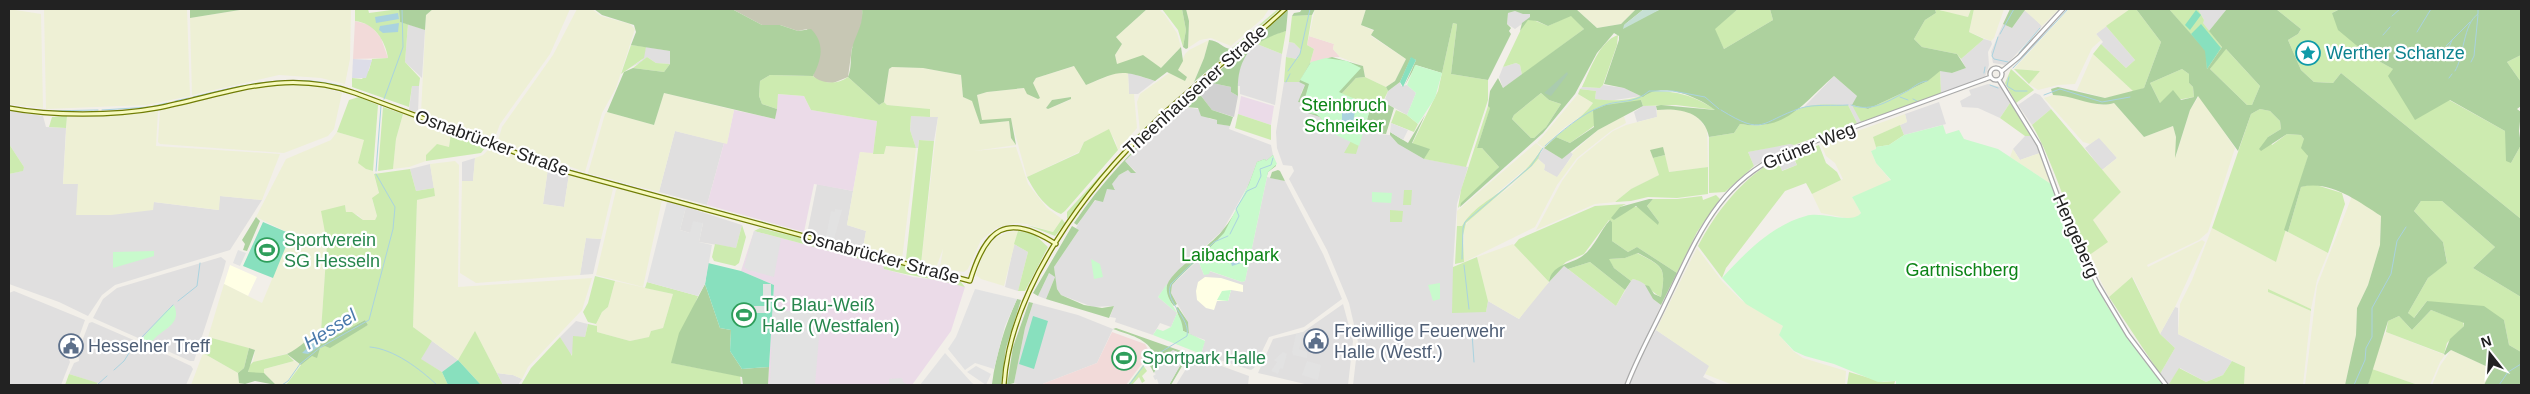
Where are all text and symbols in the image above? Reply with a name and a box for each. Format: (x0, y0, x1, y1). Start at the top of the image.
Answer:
street label: Theenhausener Straße (1120, 21, 1270, 159)
place icon: Werther Schanze (2295, 40, 2321, 66)
place label: Werther Schanze (2326, 43, 2465, 63)
park label: Steinbruch Schneiker (1301, 95, 1387, 136)
street label: Osnabrücker Straße (412, 106, 572, 180)
street label: Grüner Weg (1760, 118, 1858, 174)
street label: Hengeberg (2049, 191, 2103, 281)
street label: Osnabrücker Straße (800, 226, 962, 288)
place label: Sportverein SG Hesseln (284, 230, 380, 271)
sports icon: Sportverein SG Hesseln (254, 237, 280, 263)
park label: Laibachpark (1181, 245, 1280, 265)
park label: Gartnischberg (1905, 260, 2019, 280)
place label: TC Blau-Weiß Halle (Westfalen) (762, 295, 900, 336)
sports icon: TC Blau-Weiß Halle (Westfalen) (731, 302, 757, 328)
water label: Hessel (300, 304, 361, 353)
place label: Freiwillige Feuerwehr Halle (Westf.) (1334, 321, 1505, 362)
public building icon: Freiwillige Feuerwehr Halle (Westf.) (1303, 328, 1329, 354)
north arrow (2465, 329, 2515, 379)
text: N (2479, 332, 2493, 351)
public building icon: Hesselner Treff (58, 333, 84, 359)
place label: Hesselner Treff (88, 336, 211, 356)
sports icon: Sportpark Halle (1111, 345, 1137, 371)
place label: Sportpark Halle (1142, 348, 1266, 368)

